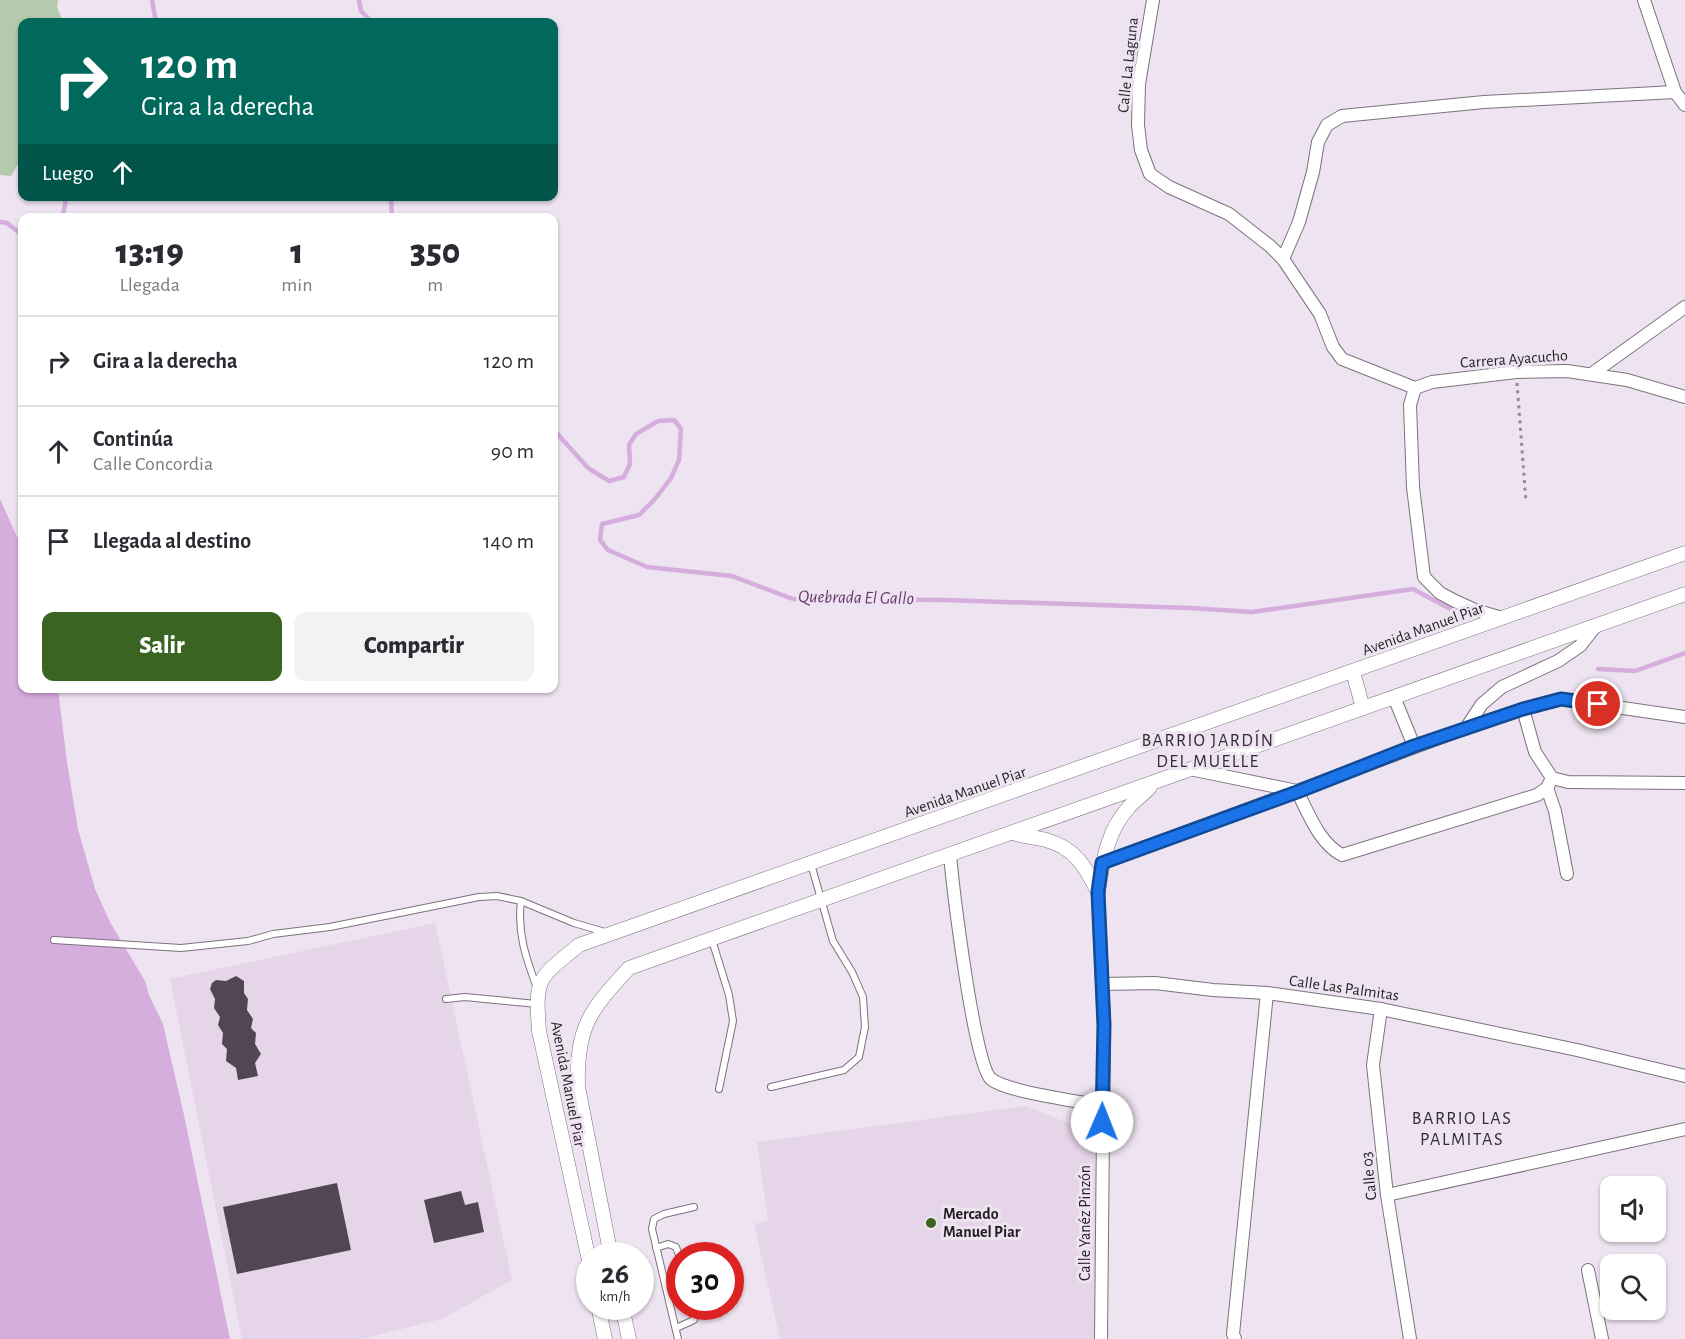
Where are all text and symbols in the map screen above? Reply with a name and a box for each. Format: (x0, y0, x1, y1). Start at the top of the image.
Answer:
street label: Calle La Laguna (1115, 17, 1141, 113)
icon: right (42, 42, 120, 120)
text: 120 m (141, 44, 238, 86)
text: Gira a la derecha (141, 93, 314, 120)
icon: ahead (106, 156, 139, 189)
text: Luego (42, 162, 94, 184)
text: 13:19 (116, 234, 184, 270)
text: 1 (290, 234, 304, 270)
text: 350 (410, 234, 460, 270)
text: Llegada (119, 275, 180, 295)
text: min (281, 275, 313, 295)
text: m (427, 275, 443, 295)
icon: right (42, 345, 75, 378)
street label: Carrera Ayacucho (1460, 347, 1569, 372)
text: Gira a la derecha (93, 350, 238, 372)
text: 120 m (484, 350, 534, 372)
text: Continúa (93, 428, 173, 450)
icon: ahead (42, 435, 75, 468)
text: 90 m (491, 440, 534, 462)
text: Calle Concordia (93, 454, 213, 474)
icon: arrive (42, 525, 75, 558)
text: Llegada al destino (93, 530, 251, 552)
text: 140 m (483, 530, 534, 552)
water label: Quebrada El Gallo (798, 588, 914, 608)
street label: Avenida Manuel Piar (1360, 599, 1487, 658)
button: Salir (42, 612, 282, 681)
button: Compartir (294, 612, 534, 681)
pin (1572, 678, 1623, 729)
icon: arrive (1581, 687, 1614, 720)
district label: BARRIO JARDÍN DEL MUELLE (1141, 729, 1275, 771)
street label: Avenida Manuel Piar (902, 763, 1029, 820)
street label: Calle Las Palmitas (1288, 972, 1400, 1004)
street label: Avenida Manuel Piar (548, 1020, 588, 1149)
position arrow (1070, 1090, 1134, 1154)
district label: BARRIO LAS PALMITAS (1412, 1110, 1512, 1149)
street label: Calle 03 (1358, 1151, 1380, 1201)
street label: Calle Yanéz Pinzón (1077, 1165, 1093, 1281)
map controls (1600, 1176, 1666, 1320)
button: sound (1600, 1176, 1666, 1242)
place label: Mercado Manuel Piar (943, 1206, 1021, 1240)
marker: Mercado Manuel Piar (924, 1216, 938, 1230)
speed limit sign: 30 (666, 1242, 744, 1320)
button: search (1600, 1254, 1666, 1320)
text: 26 (601, 1259, 629, 1289)
text: km/h (600, 1289, 630, 1304)

